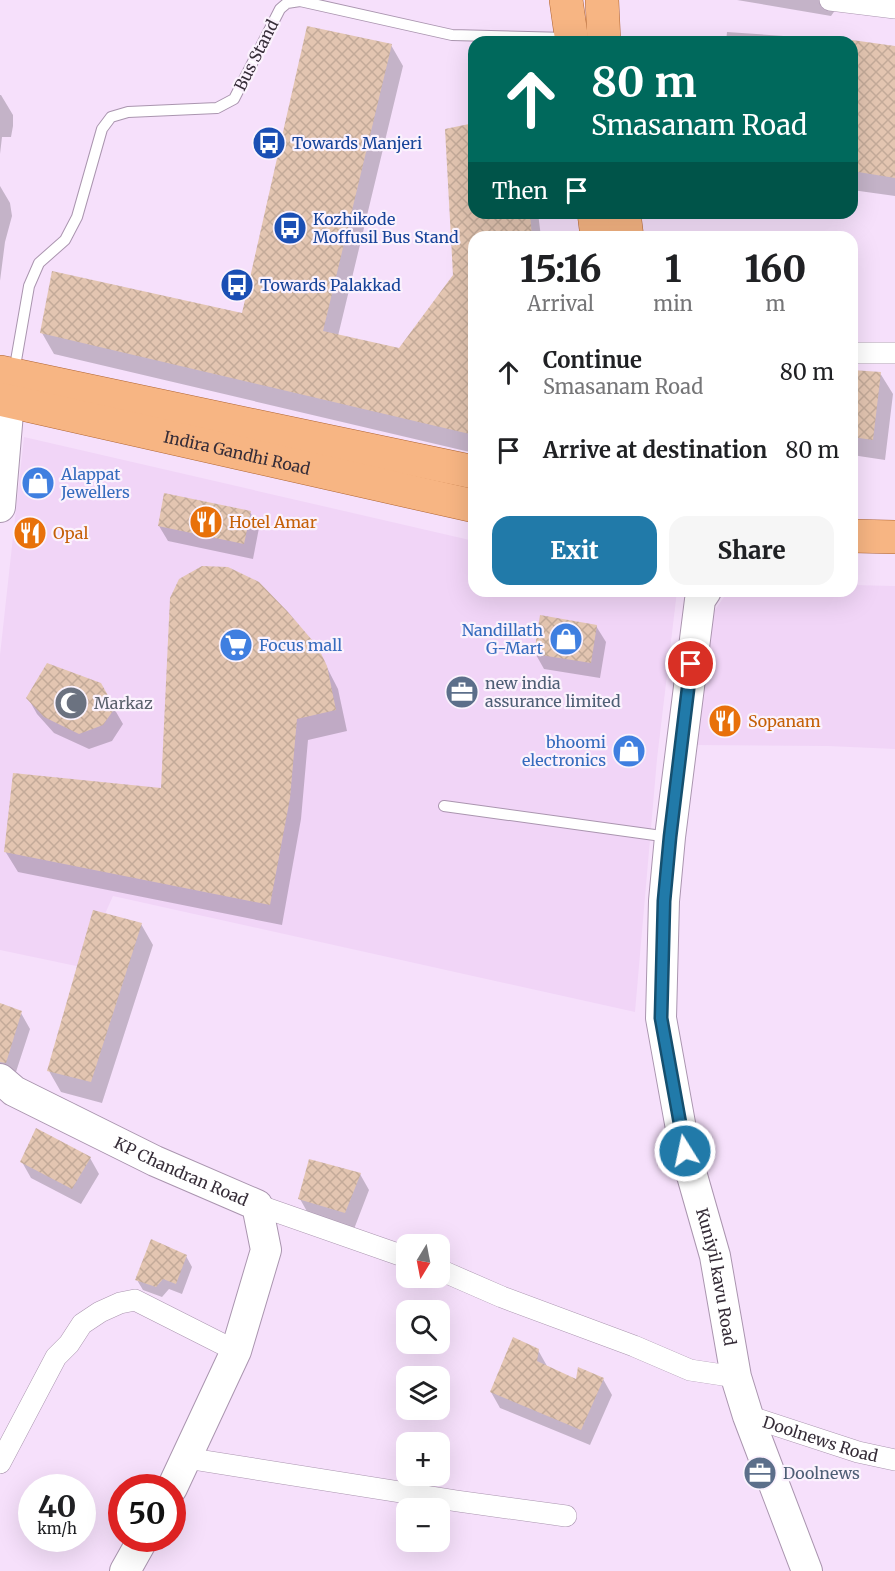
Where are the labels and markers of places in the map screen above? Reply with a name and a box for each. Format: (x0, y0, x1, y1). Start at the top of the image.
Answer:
bus stop icon: Towards Manjeri (251, 125, 287, 161)
place label: Towards Manjeri (292, 133, 422, 153)
place label: Kozhikode Moffusil Bus Stand (313, 209, 459, 247)
bus stop icon: Kozhikode Moffusil Bus Stand (272, 210, 308, 246)
bus stop icon: Towards Palakkad (219, 267, 255, 303)
place label: Towards Palakkad (260, 275, 401, 295)
place label: Alappat Jewellers (60, 464, 130, 502)
shop icon: Alappat Jewellers (20, 465, 56, 501)
restaurant icon: Hotel Amar (188, 504, 224, 540)
place label: Hotel Amar (229, 512, 317, 532)
restaurant icon: Opal (12, 515, 48, 551)
place label: Opal (53, 523, 88, 543)
place label: Nandillath G-Mart (462, 620, 544, 658)
shop icon: Nandillath G-Mart (548, 621, 584, 657)
supermarket icon: Focus mall (218, 627, 254, 663)
place label: Focus mall (259, 635, 342, 655)
pin (665, 638, 716, 689)
place label: new india assurance limited (485, 673, 621, 711)
office icon: new india assurance limited (444, 674, 480, 710)
mosque icon: Markaz (53, 685, 89, 721)
place label: Markaz (94, 693, 153, 713)
restaurant icon: Sopanam (707, 703, 743, 739)
place label: Sopanam (748, 711, 821, 731)
place label: bhoomi electronics (522, 732, 606, 770)
shop icon: bhoomi electronics (611, 733, 647, 769)
office icon: Doolnews (742, 1455, 778, 1491)
place label: Doolnews (783, 1463, 860, 1483)

